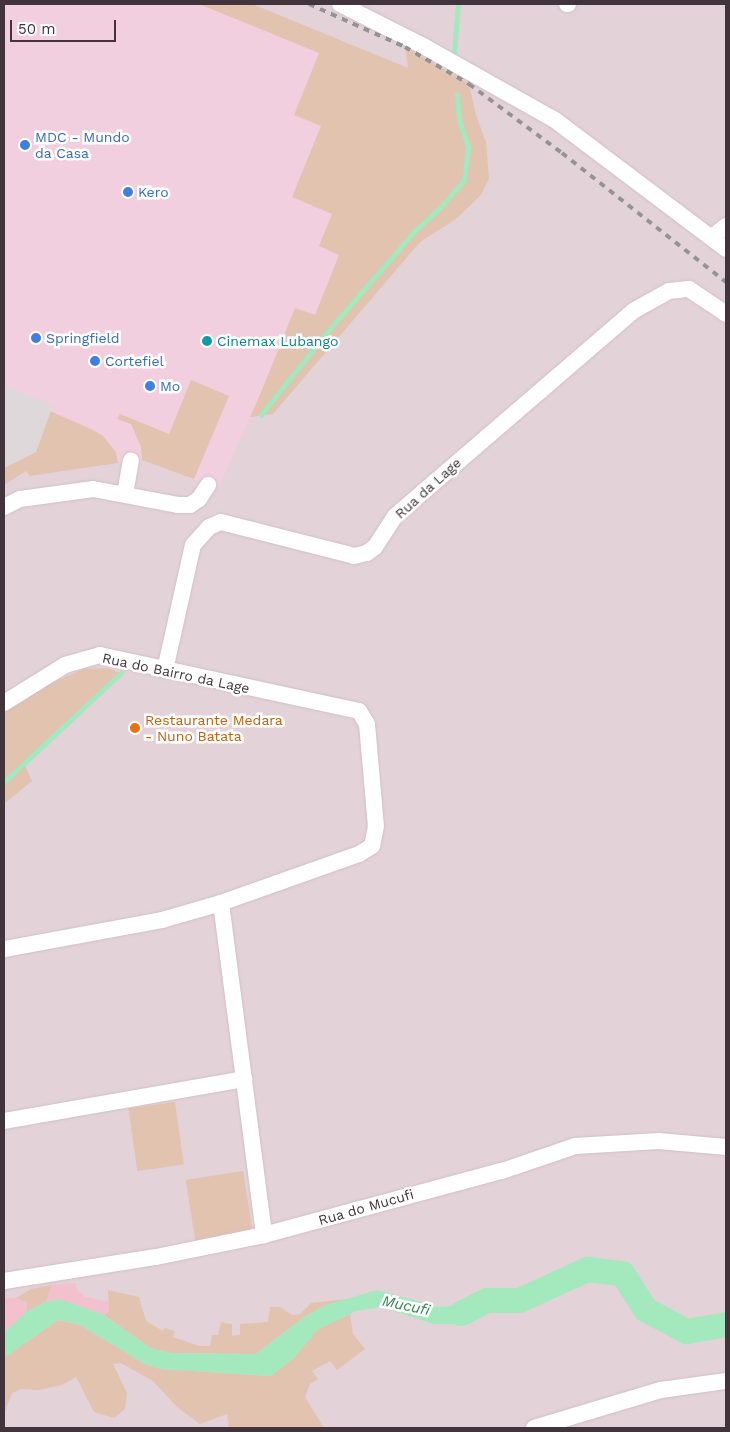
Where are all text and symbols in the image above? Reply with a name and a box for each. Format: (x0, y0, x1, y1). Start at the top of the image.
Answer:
scale bar (12, 10, 119, 42)
text: 50 m (18, 20, 55, 38)
place label: MDC - Mundo da Casa (35, 129, 130, 162)
marker: MDC - Mundo da Casa (19, 139, 31, 151)
place label: Kero (138, 184, 169, 200)
marker: Kero (122, 186, 134, 198)
place label: Springfield (46, 330, 120, 346)
marker: Springfield (30, 332, 42, 344)
place label: Cinemax Lubango (217, 333, 339, 349)
marker: Cinemax Lubango (201, 335, 213, 347)
place label: Cortefiel (105, 353, 164, 369)
marker: Cortefiel (89, 355, 101, 367)
place label: Mo (160, 378, 180, 394)
marker: Mo (144, 380, 156, 392)
street label: Rua da Lage (391, 454, 465, 522)
street label: Rua do Bairro da Lage (100, 649, 252, 697)
place label: Restaurante Medara - Nuno Batata (145, 712, 283, 744)
marker: Restaurante Medara - Nuno Batata (129, 722, 141, 734)
street label: Rua do Mucufi (316, 1185, 416, 1229)
water label: Mucufi (381, 1292, 431, 1320)

